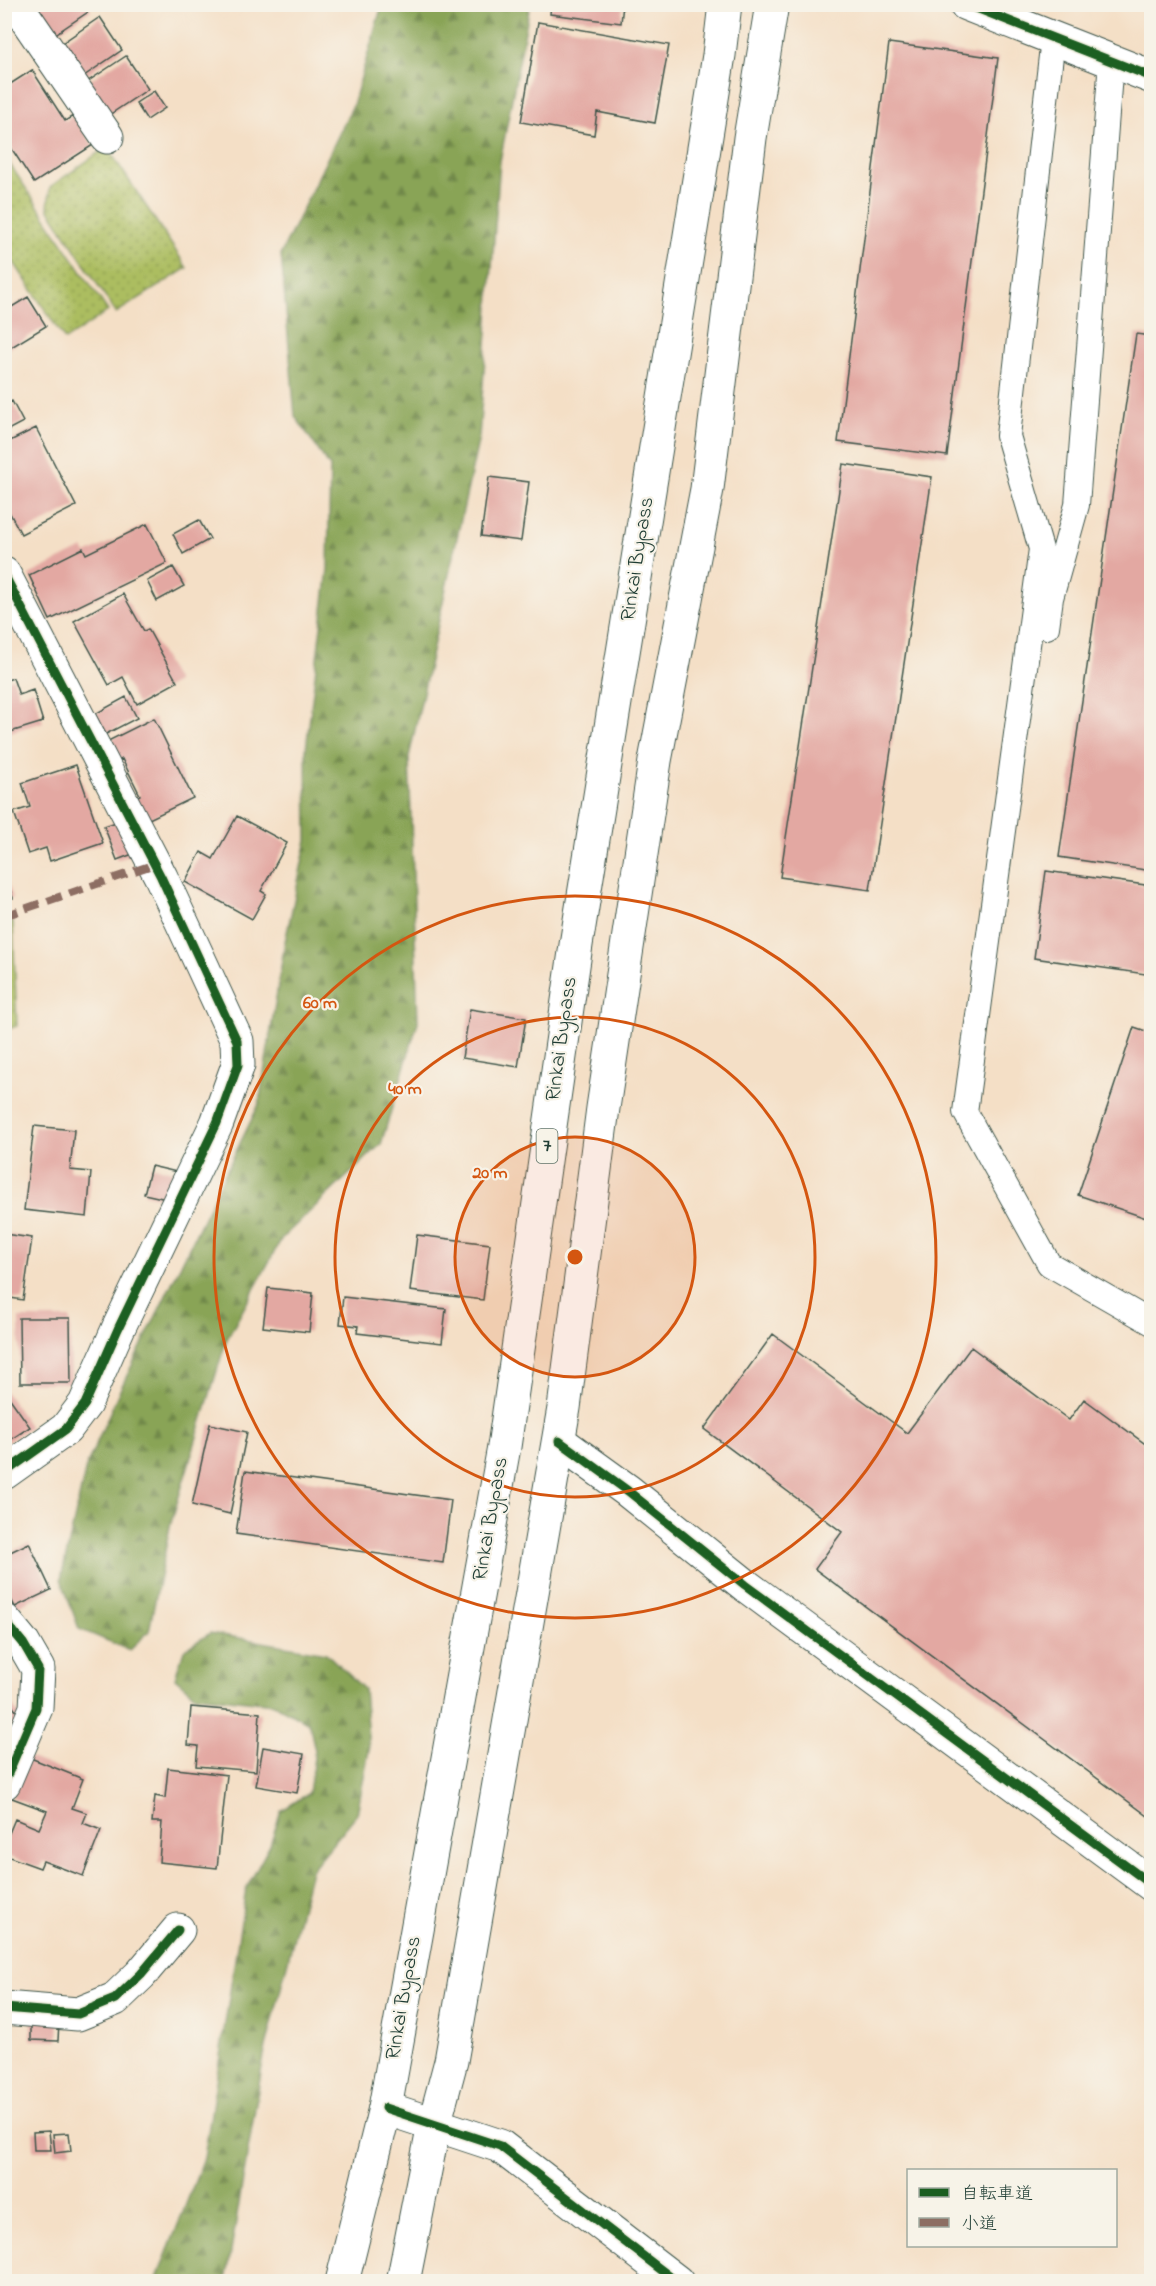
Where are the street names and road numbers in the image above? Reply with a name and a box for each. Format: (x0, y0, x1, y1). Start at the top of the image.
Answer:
street label: Rinkai Bypass (613, 495, 665, 624)
street label: Rinkai Bypass (538, 975, 588, 1103)
road number: 7 (536, 1129, 558, 1163)
street label: Rinkai Bypass (465, 1455, 519, 1584)
street label: Rinkai Bypass (378, 1934, 432, 2063)

